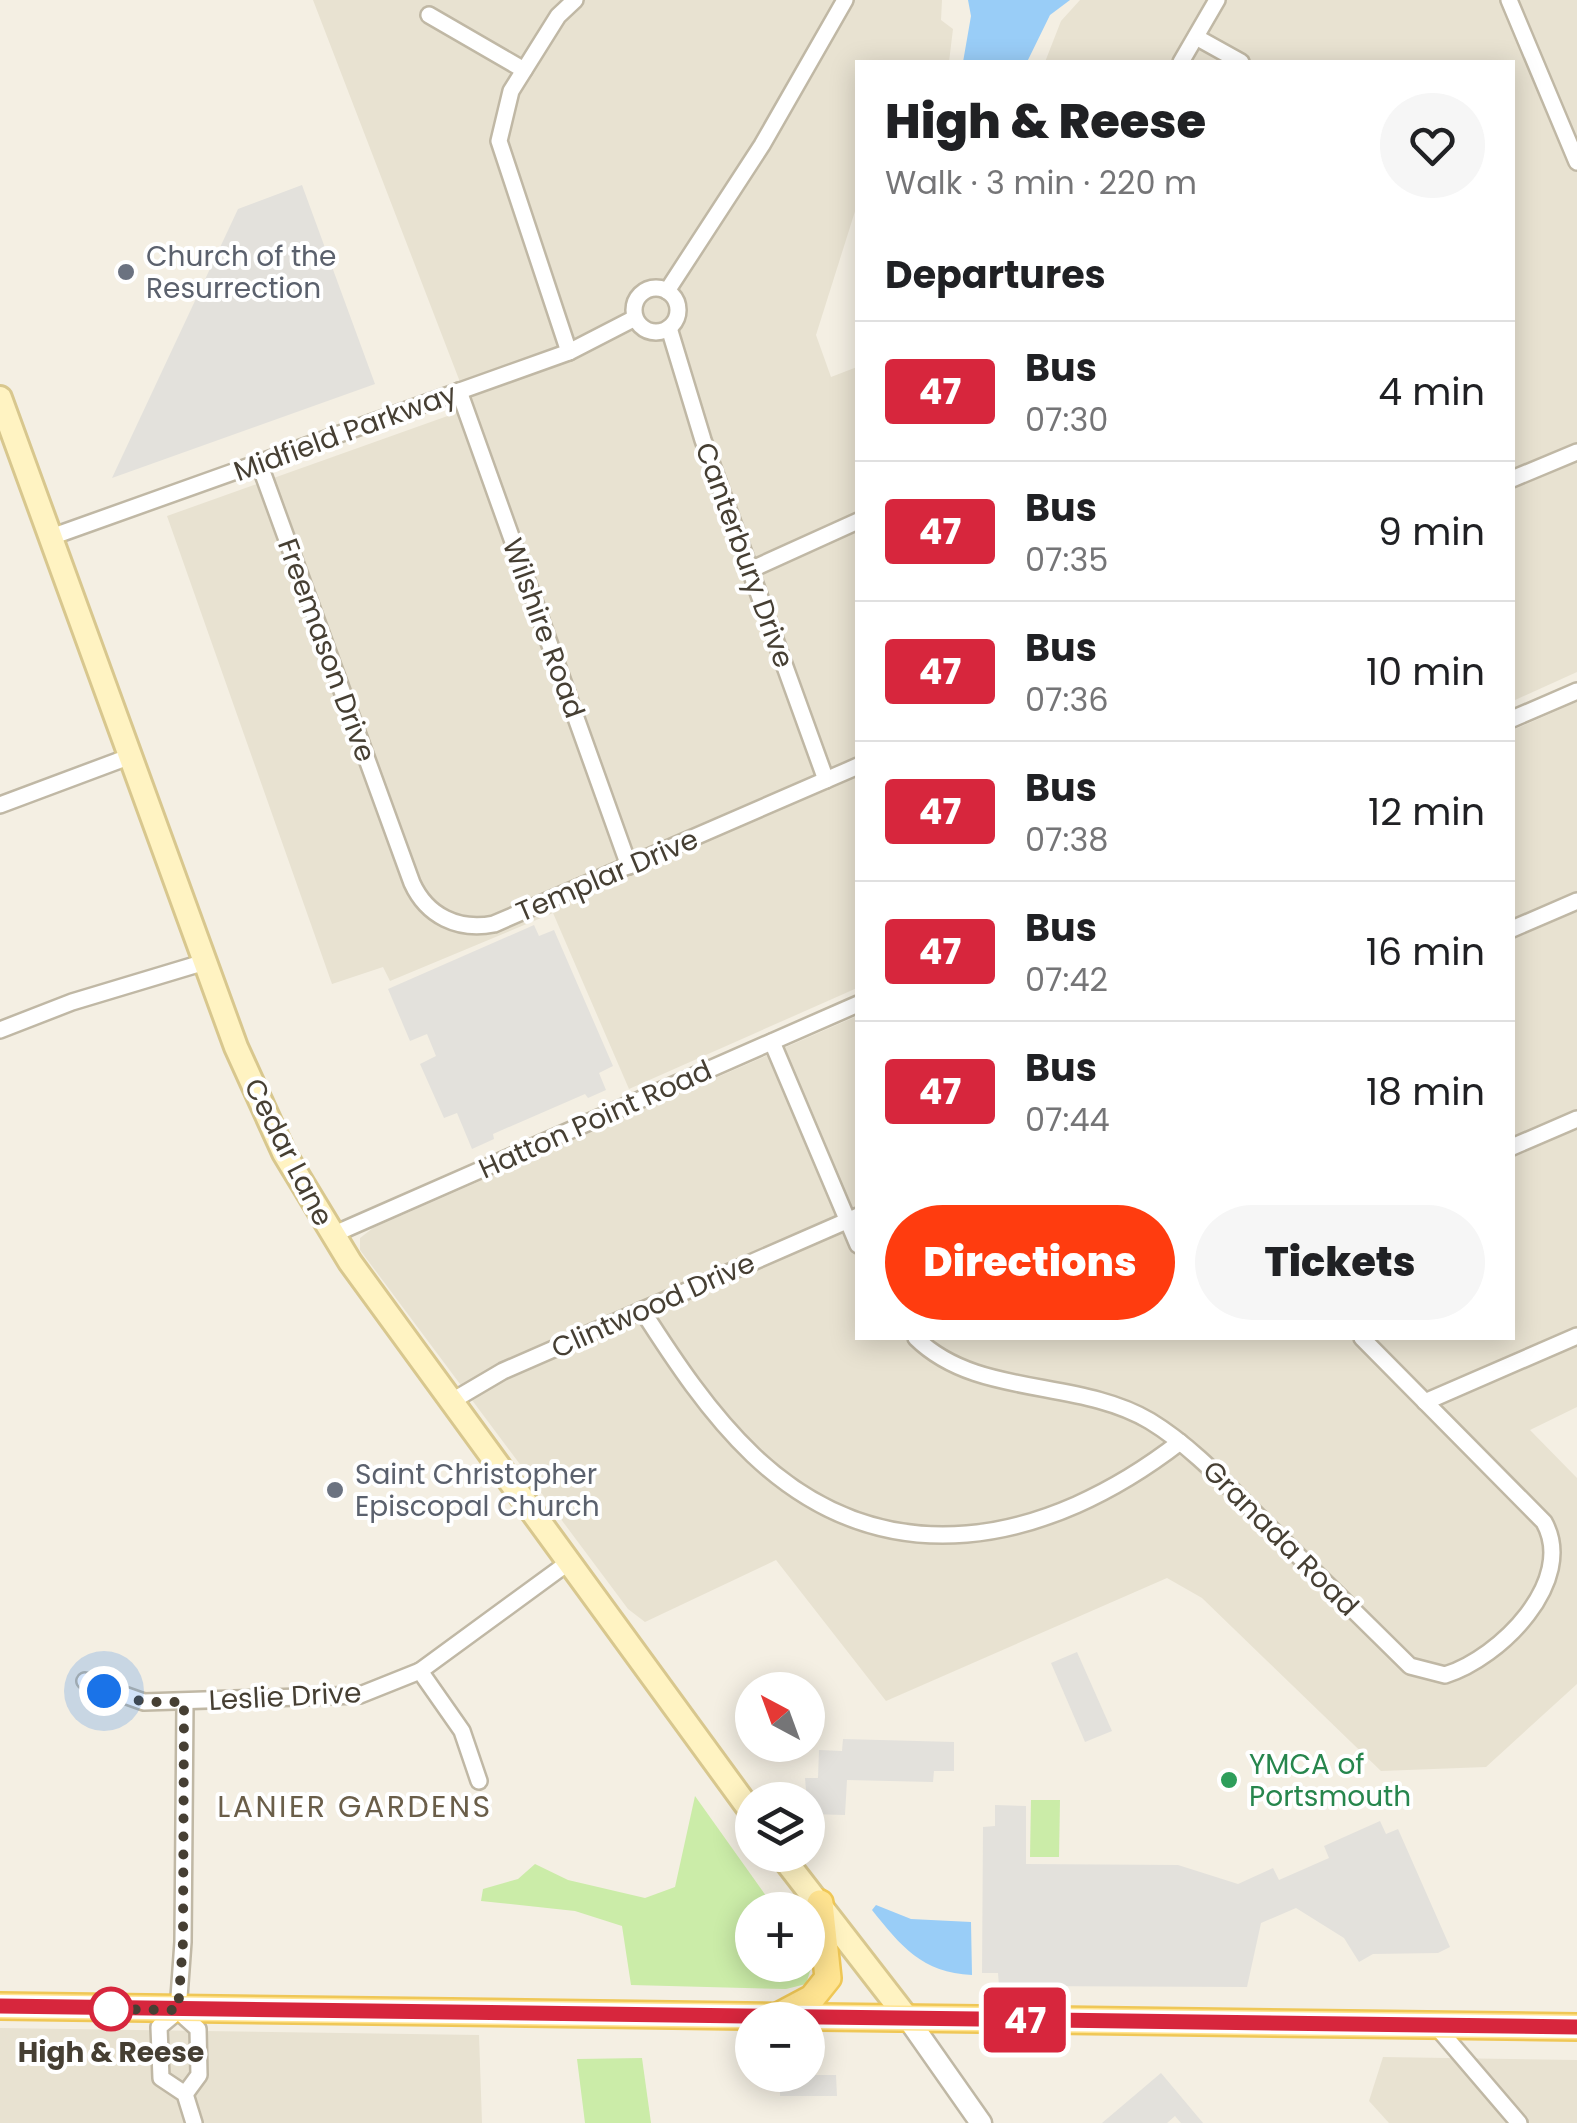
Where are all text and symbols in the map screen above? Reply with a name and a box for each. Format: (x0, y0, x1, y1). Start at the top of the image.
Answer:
text: High & Reese (885, 88, 1206, 155)
button: heart (1380, 93, 1485, 198)
text: Walk · 3 min · 220 m (885, 160, 1197, 205)
place label: Church of the Resurrection (146, 237, 336, 308)
text: Departures (885, 248, 1106, 301)
marker: Church of the Resurrection (115, 261, 137, 283)
text: Bus (1025, 341, 1097, 394)
text: 4 min (1378, 365, 1485, 418)
text: 47 (919, 367, 961, 416)
street label: Midfield Parkway (228, 374, 462, 491)
text: 07:30 (1025, 397, 1108, 442)
street label: Canterbury Drive (686, 437, 803, 673)
text: Bus (1025, 481, 1097, 534)
text: 9 min (1378, 505, 1485, 558)
text: 47 (919, 507, 961, 556)
street label: Freemason Drive (268, 533, 385, 767)
street label: Wilshire Road (493, 533, 594, 723)
text: 07:35 (1025, 537, 1108, 582)
text: Bus (1025, 621, 1097, 674)
text: 10 min (1366, 645, 1485, 698)
text: 47 (919, 647, 961, 696)
text: 07:36 (1025, 677, 1109, 722)
text: Bus (1025, 761, 1097, 814)
text: 12 min (1368, 785, 1485, 838)
text: 47 (919, 787, 961, 836)
text: 07:38 (1025, 817, 1108, 862)
street label: Templar Drive (510, 820, 704, 931)
text: Bus (1025, 901, 1097, 954)
text: 16 min (1366, 925, 1485, 978)
text: 47 (919, 927, 961, 976)
text: 07:42 (1025, 957, 1108, 1002)
text: Bus (1025, 1041, 1097, 1094)
street label: Hatton Point Road (472, 1051, 718, 1188)
text: 18 min (1366, 1065, 1485, 1118)
text: 47 (919, 1067, 961, 1116)
street label: Cedar Lane (235, 1072, 342, 1233)
text: 07:44 (1025, 1097, 1110, 1142)
button: Directions (885, 1205, 1175, 1320)
button: Tickets (1195, 1205, 1485, 1320)
street label: Clintwood Drive (545, 1243, 761, 1368)
street label: Granada Road (1194, 1452, 1367, 1625)
place label: Saint Christopher Episcopal Church (355, 1455, 600, 1526)
marker: Saint Christopher Episcopal Church (324, 1479, 346, 1501)
your location (79, 1666, 129, 1716)
north arrow (735, 1672, 825, 1762)
map controls (735, 1672, 825, 2092)
street label: Leslie Drive (208, 1673, 362, 1720)
place label: YMCA of Portsmouth (1249, 1745, 1411, 1816)
marker: YMCA of Portsmouth (1218, 1769, 1240, 1791)
button: layers (735, 1782, 825, 1872)
district label: LANIER GARDENS (217, 1785, 493, 1828)
button: + (735, 1892, 825, 1982)
marker: High & Reese (90, 1988, 132, 2030)
line badge: 47 (980, 1988, 1070, 2052)
text: 47 (1004, 1996, 1046, 2045)
button: − (735, 2002, 825, 2092)
place label: High & Reese (18, 2033, 204, 2072)

